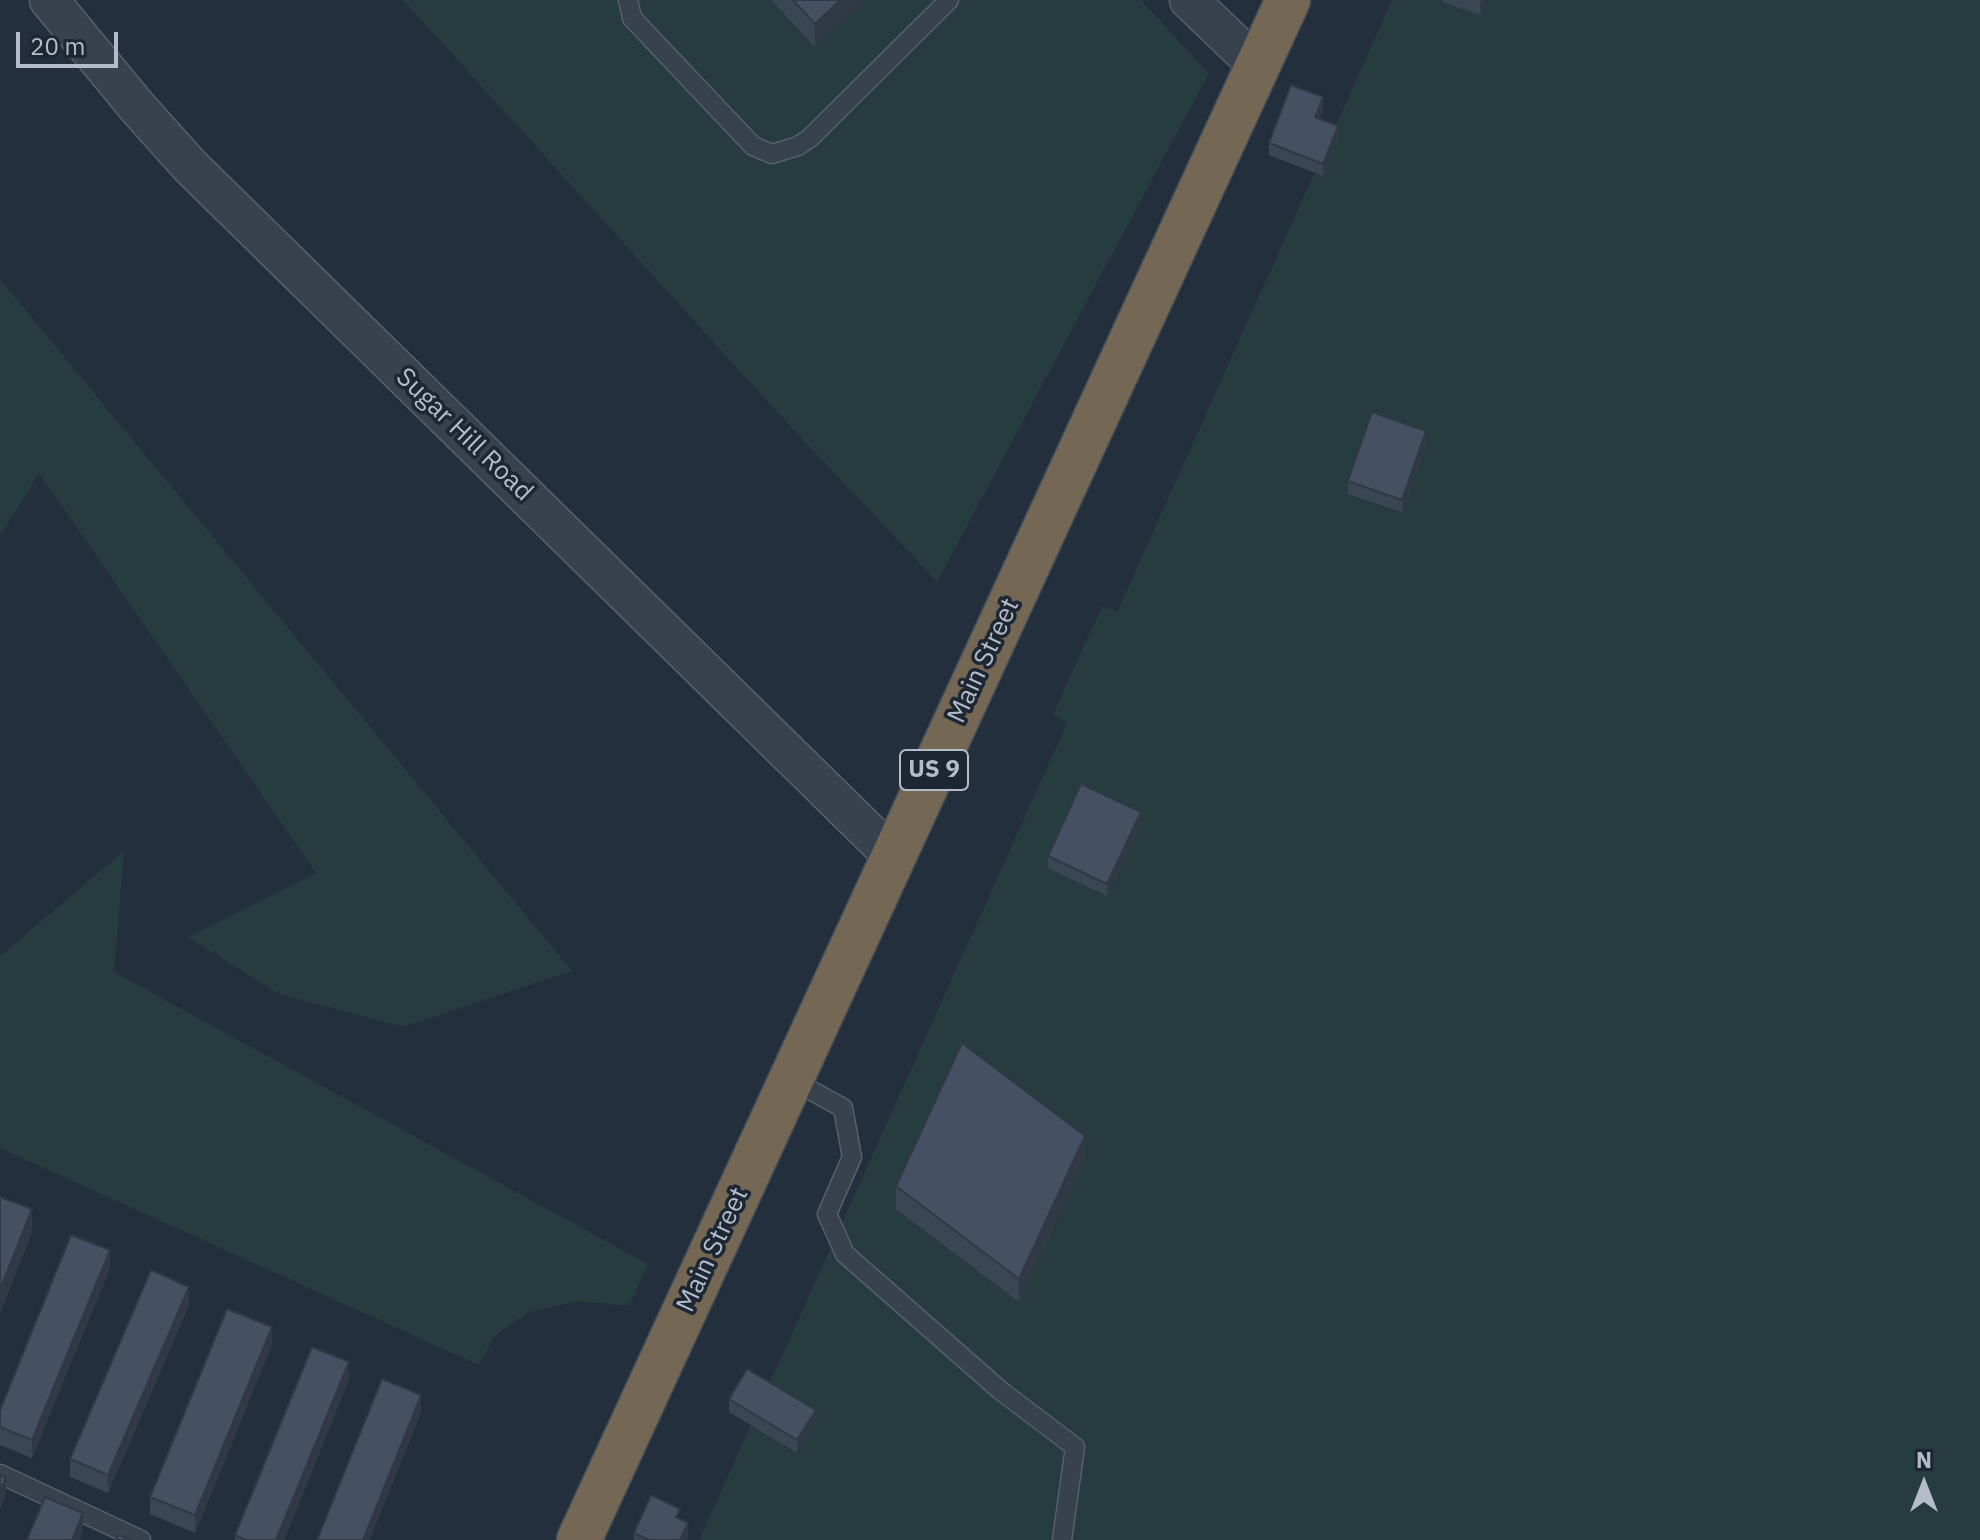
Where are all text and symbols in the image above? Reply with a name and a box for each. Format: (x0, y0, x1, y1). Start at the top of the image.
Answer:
scale bar (20, 16, 122, 66)
text: 20 m (30, 30, 85, 62)
street label: Sugar Hill Road (389, 362, 539, 508)
street label: Main Street (942, 594, 1026, 728)
road number: US 9 (900, 750, 968, 790)
street label: Main Street (671, 1183, 755, 1317)
north arrow (1884, 1444, 1964, 1524)
text: N (1916, 1445, 1932, 1474)

